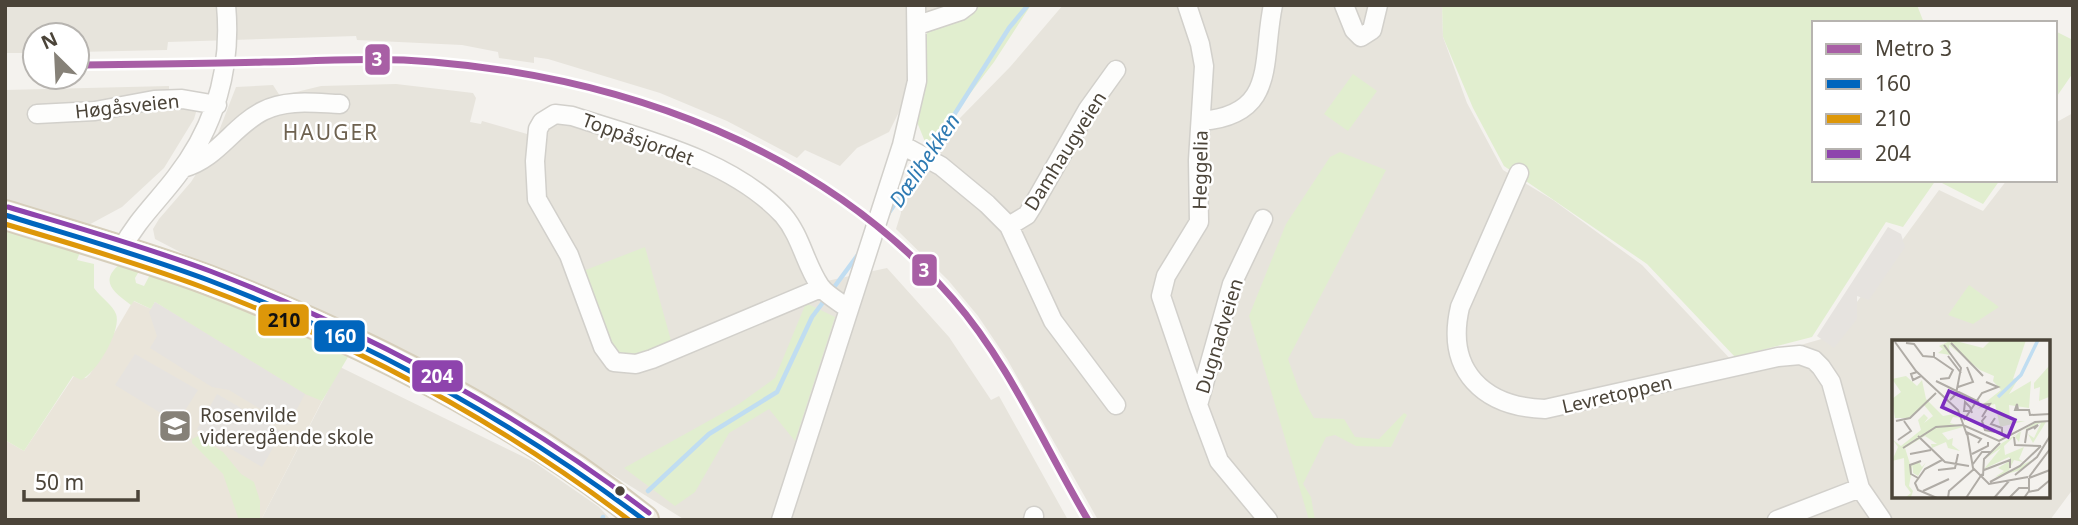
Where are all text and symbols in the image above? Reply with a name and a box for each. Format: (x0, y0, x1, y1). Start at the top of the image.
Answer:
north arrow (21, 21, 91, 91)
legend (1812, 21, 2057, 182)
text: N (37, 25, 61, 55)
text: Metro 3 (1875, 34, 1952, 62)
line badge: 3 (364, 43, 391, 76)
text: 3 (372, 46, 383, 72)
text: 160 (1875, 69, 1911, 97)
street label: Damhaugveien (1018, 87, 1112, 215)
street label: Høgåsveien (74, 88, 180, 124)
text: 210 (1875, 104, 1911, 132)
street label: Toppåsjordet (579, 107, 698, 171)
water label: Dælibekken (882, 108, 966, 212)
district label: HAUGER (283, 118, 379, 146)
street label: Heggelia (1186, 130, 1214, 210)
text: 204 (1875, 139, 1911, 167)
line badge: 3 (911, 253, 938, 287)
text: 3 (919, 257, 930, 283)
street label: Dugnadveien (1189, 275, 1249, 397)
line badge: 210 (257, 303, 310, 337)
text: 210 (268, 307, 300, 333)
line badge: 160 (313, 319, 366, 353)
text: 160 (324, 323, 356, 349)
inset map (1892, 340, 2050, 497)
line badge: 204 (411, 359, 464, 393)
text: 204 (421, 363, 453, 389)
street label: Levretoppen (1559, 369, 1675, 419)
place label: Rosenvilde videregående skole (200, 402, 374, 450)
school or university icon: Rosenvilde videregående skole (156, 407, 194, 445)
scale bar (24, 458, 138, 502)
text: 50 m (35, 468, 84, 496)
unlabelled marker (613, 484, 627, 498)

